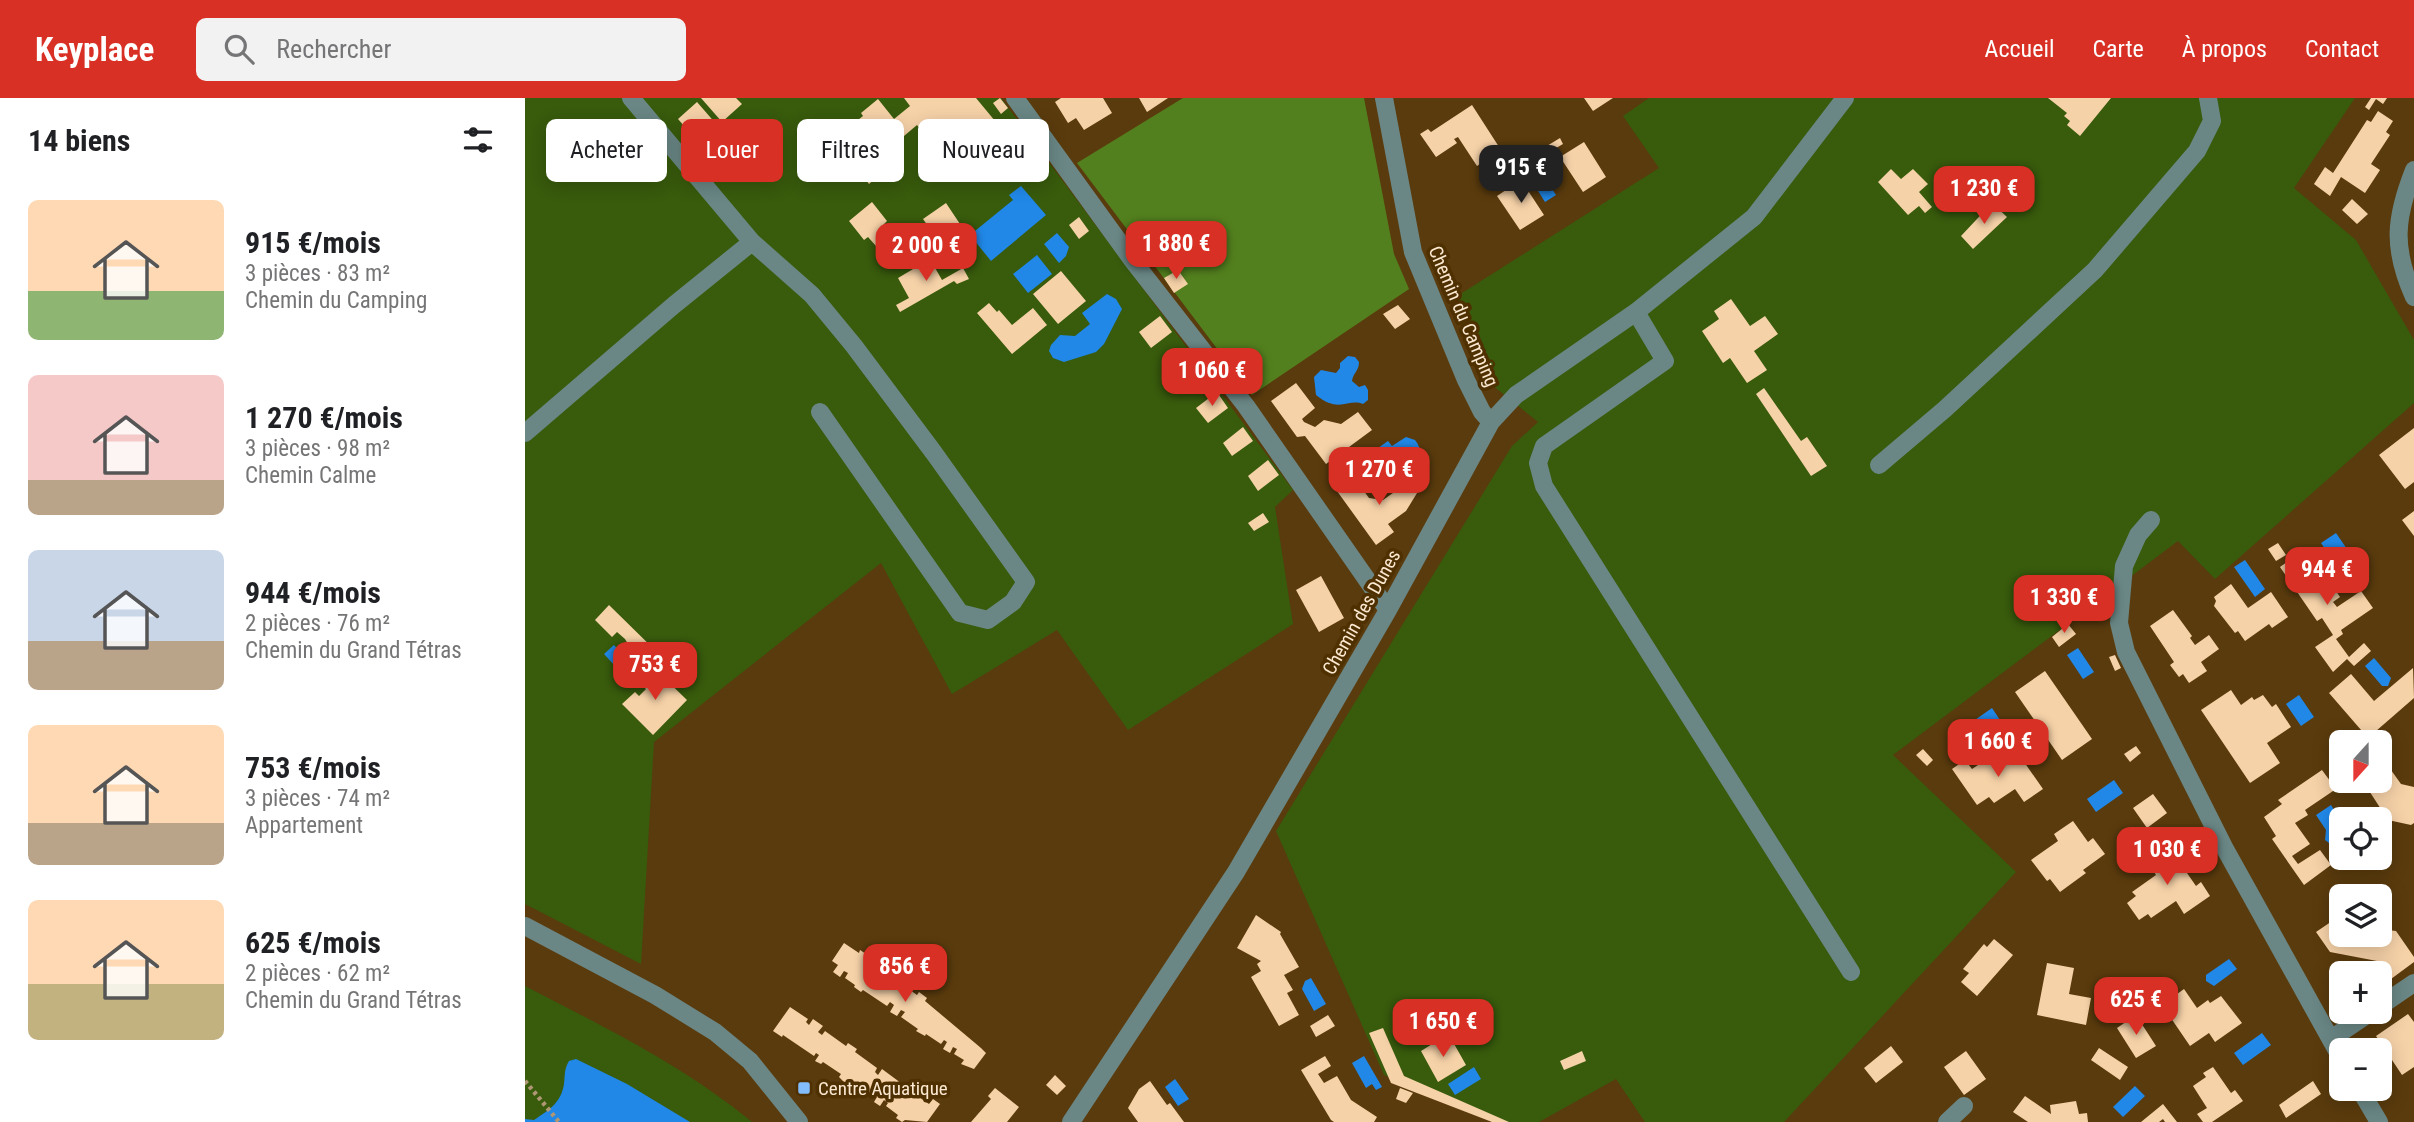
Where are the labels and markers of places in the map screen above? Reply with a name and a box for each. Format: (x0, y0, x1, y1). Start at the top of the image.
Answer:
pin: 915 € (1472, 146, 1570, 205)
pin: 1 230 € (1919, 166, 2049, 226)
pin: 1 880 € (1111, 222, 1241, 281)
pin: 2 000 € (861, 223, 991, 283)
pin: 1 060 € (1147, 348, 1277, 408)
pin: 1 270 € (1314, 448, 1444, 507)
pin: 944 € (2278, 547, 2376, 607)
pin: 1 330 € (1999, 575, 2129, 635)
pin: 753 € (606, 642, 704, 702)
pin: 1 660 € (1933, 720, 2063, 779)
pin: 1 030 € (2102, 828, 2232, 887)
pin: 856 € (856, 944, 954, 1004)
pin: 625 € (2087, 978, 2185, 1037)
pin: 1 650 € (1378, 1000, 1508, 1059)
place label: Centre Aquatique (818, 1077, 948, 1100)
marker: Centre Aquatique (796, 1080, 812, 1096)

